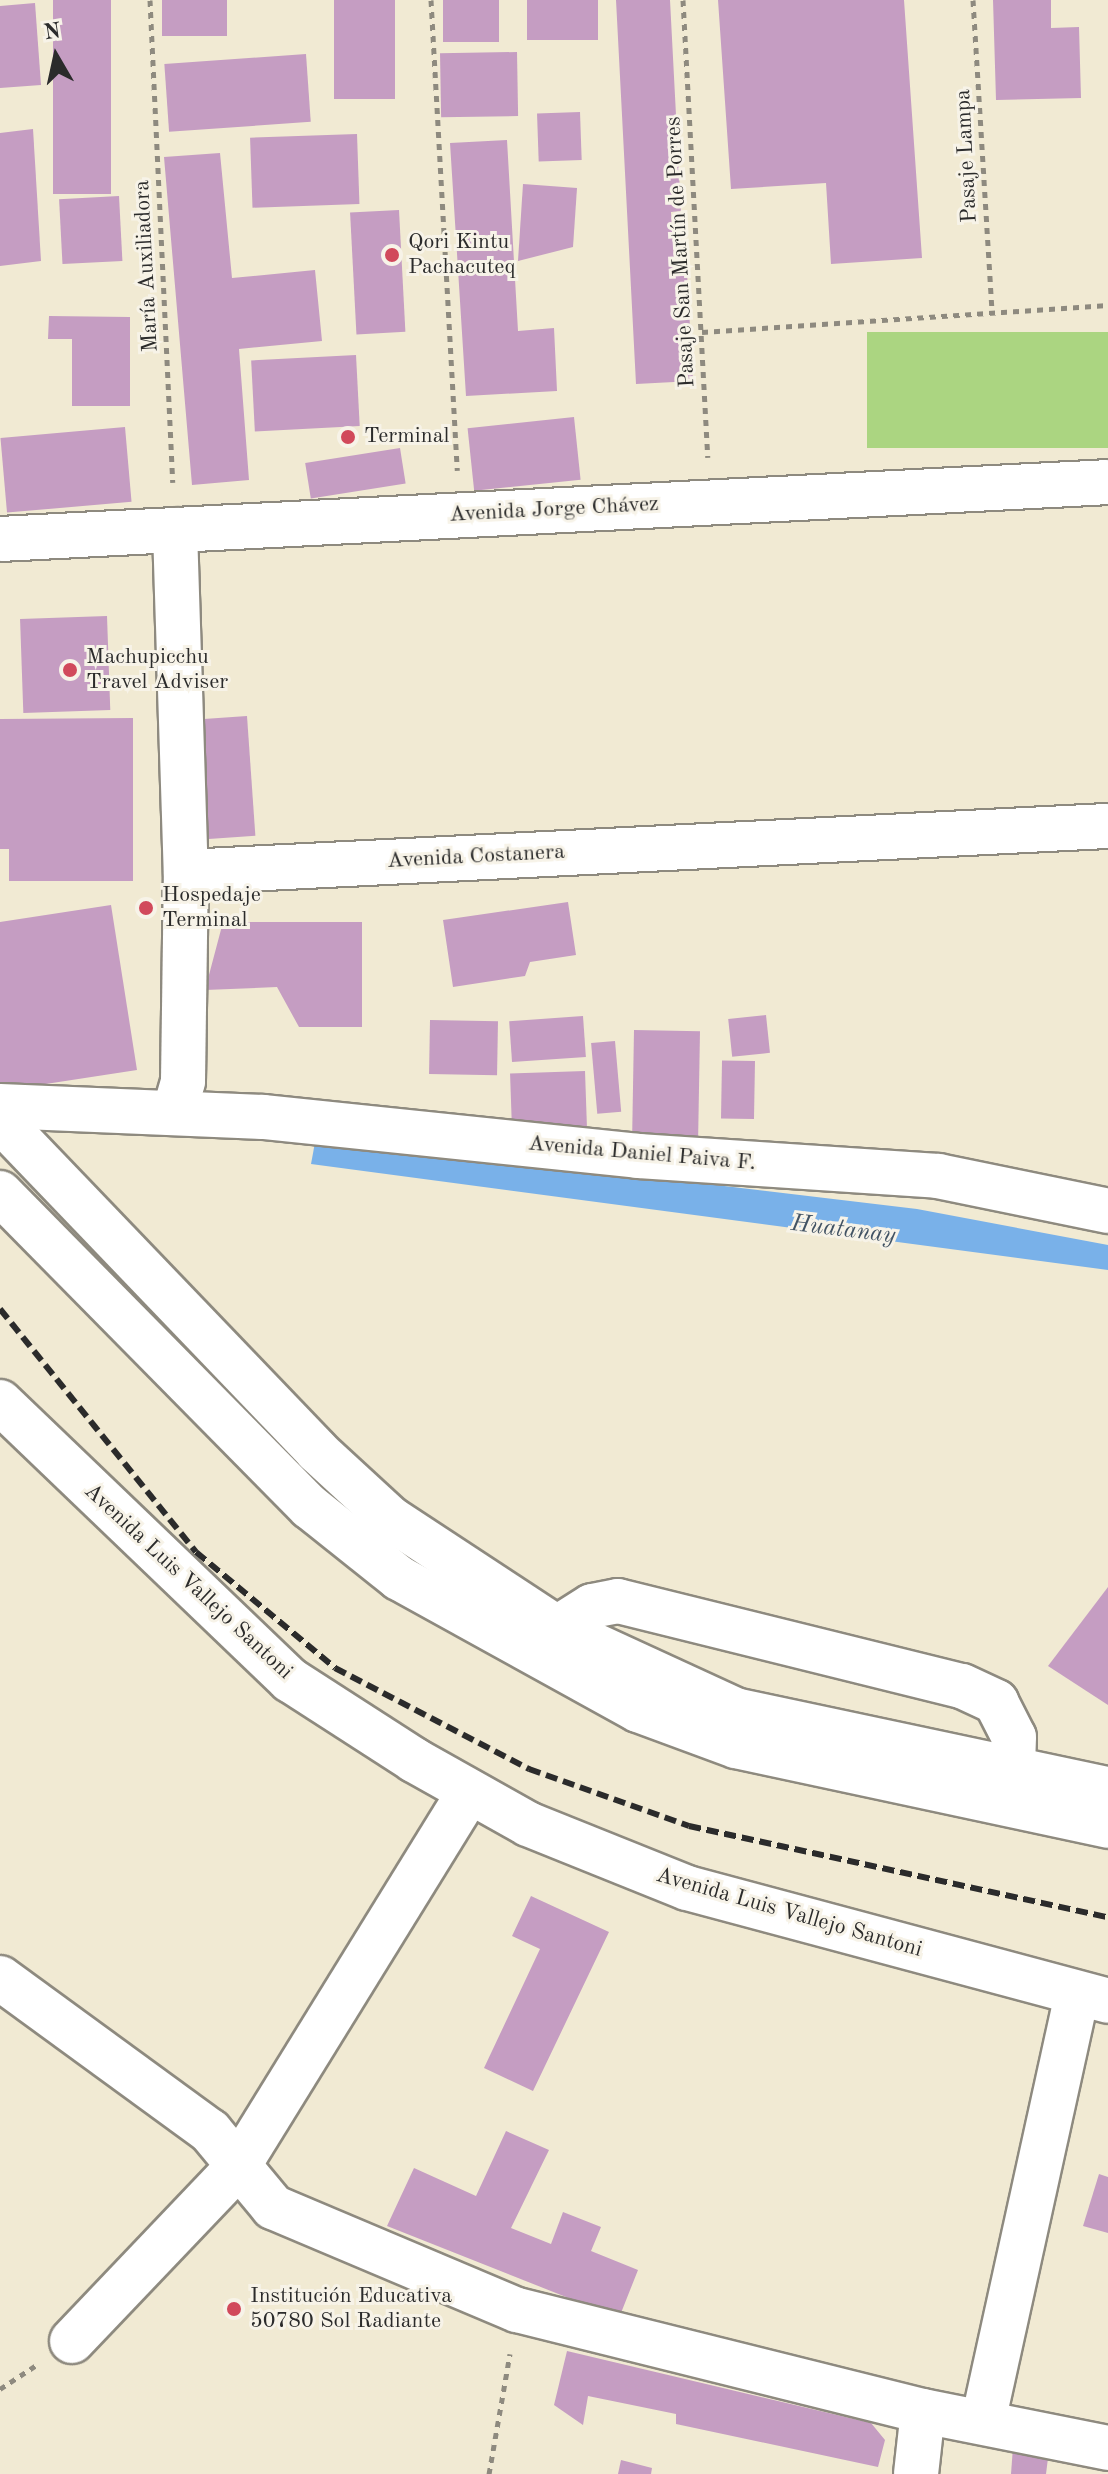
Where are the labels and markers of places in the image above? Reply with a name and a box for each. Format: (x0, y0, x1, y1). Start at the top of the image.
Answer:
place label: Qori Kintu Pachacuteq (408, 229, 515, 280)
marker: Qori Kintu Pachacuteq (383, 246, 401, 264)
place label: Terminal (364, 424, 449, 450)
marker: Terminal (339, 428, 357, 446)
place label: Machupicchu Travel Adviser (86, 644, 228, 696)
marker: Machupicchu Travel Adviser (61, 661, 79, 679)
place label: Hospedaje Terminal (162, 882, 261, 934)
marker: Hospedaje Terminal (137, 899, 155, 917)
place label: Institución Educativa 50780 Sol Radiante (250, 2283, 452, 2334)
marker: Institución Educativa 50780 Sol Radiante (225, 2300, 243, 2318)

